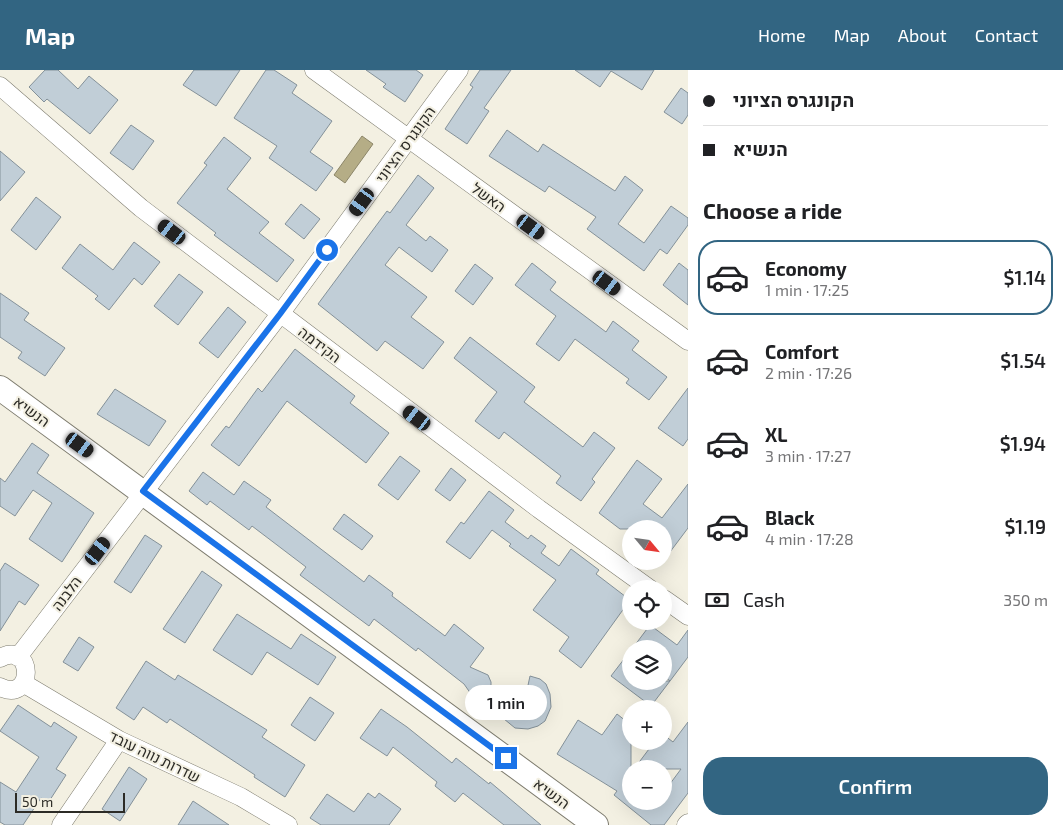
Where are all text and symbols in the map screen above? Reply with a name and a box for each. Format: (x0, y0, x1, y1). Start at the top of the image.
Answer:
text: Map (25, 21, 75, 50)
text: Home (758, 24, 806, 46)
text: Map (834, 24, 870, 46)
text: About (898, 24, 947, 46)
text: Contact (975, 24, 1038, 46)
text: הקונגרס הציוני (733, 88, 854, 111)
street label: הקונגרס הציוני (371, 102, 439, 186)
text: הנשיא (733, 137, 788, 160)
street label: האשל (468, 179, 510, 215)
car (347, 185, 376, 219)
text: Choose a ride (703, 197, 842, 223)
car (514, 212, 547, 242)
car (155, 217, 188, 247)
route start (316, 239, 338, 261)
icon: car (705, 255, 750, 300)
text: Economy (765, 257, 847, 280)
text: $1.14 (1004, 266, 1046, 289)
car (590, 268, 623, 298)
text: 1 min · 17:25 (765, 280, 849, 299)
street label: הקידמה (295, 322, 345, 366)
icon: car (705, 338, 750, 383)
text: Comfort (765, 340, 839, 363)
text: $1.54 (1000, 349, 1046, 372)
text: 2 min · 17:26 (765, 363, 852, 382)
street label: הנשיא (10, 392, 54, 430)
car (400, 403, 433, 433)
icon: car (705, 421, 750, 466)
text: XL (765, 423, 787, 446)
car (63, 430, 96, 460)
text: $1.94 (1000, 432, 1046, 455)
text: 3 min · 17:27 (765, 446, 851, 465)
icon: car (705, 504, 750, 549)
text: Black (765, 506, 815, 529)
text: $1.19 (1004, 515, 1046, 538)
north arrow (622, 520, 672, 570)
map controls (622, 520, 672, 810)
text: 4 min · 17:28 (765, 529, 854, 548)
car (82, 535, 113, 567)
street label: הלבנה (47, 572, 85, 614)
button: locate (622, 580, 672, 630)
icon: cash (703, 586, 731, 614)
text: Cash (743, 588, 785, 611)
text: 350 m (1003, 590, 1048, 609)
button: layers (622, 640, 672, 690)
callout: 1 min (465, 686, 547, 720)
text: 1 min (487, 693, 525, 712)
button: + (622, 700, 672, 750)
street label: שדרות נווה עובד (106, 726, 204, 786)
route end (495, 747, 517, 769)
button: Confirm (703, 757, 1048, 815)
button: − (622, 760, 672, 810)
street label: הנשיא (530, 774, 574, 812)
scale bar (15, 790, 125, 813)
text: 50 m (22, 793, 53, 810)

